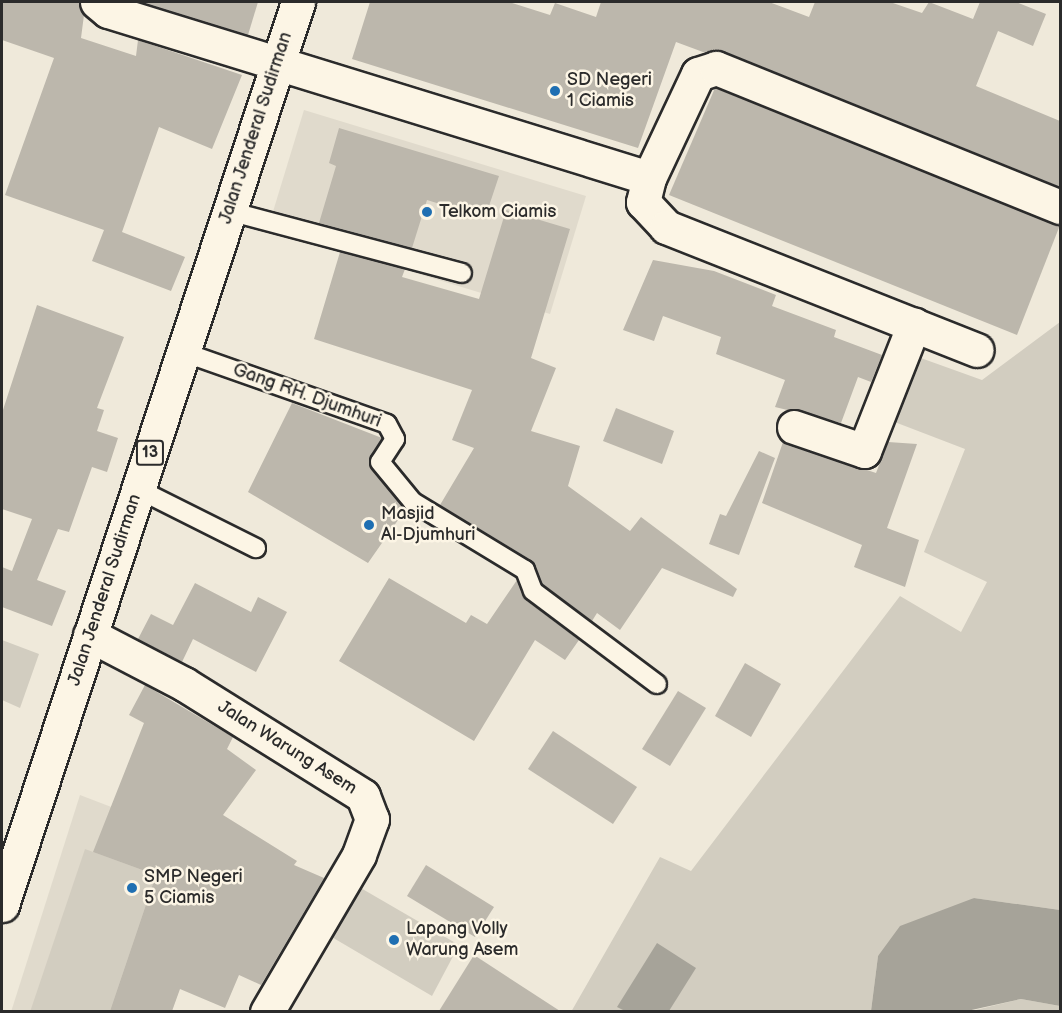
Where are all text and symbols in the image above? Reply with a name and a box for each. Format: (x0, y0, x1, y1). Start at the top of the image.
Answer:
street label: Jalan Jenderal Sudirman (215, 29, 297, 227)
place label: SD Negeri 1 Ciamis (567, 70, 652, 112)
marker: SD Negeri 1 Ciamis (548, 84, 562, 98)
place label: Telkom Ciamis (439, 201, 556, 223)
marker: Telkom Ciamis (420, 205, 434, 219)
street label: Gang RH. Djumhuri (230, 359, 384, 433)
road number: 13 (135, 440, 165, 466)
street label: Jalan Jenderal Sudirman (64, 491, 146, 689)
place label: Masjid Al-Djumhuri (381, 504, 476, 546)
marker: Masjid Al-Djumhuri (362, 518, 376, 532)
street label: Jalan Warung Asem (213, 696, 361, 800)
place label: SMP Negeri 5 Ciamis (144, 867, 243, 910)
marker: SMP Negeri 5 Ciamis (125, 881, 139, 895)
place label: Lapang Volly Warung Asem (406, 919, 518, 962)
marker: Lapang Volly Warung Asem (387, 933, 401, 947)

